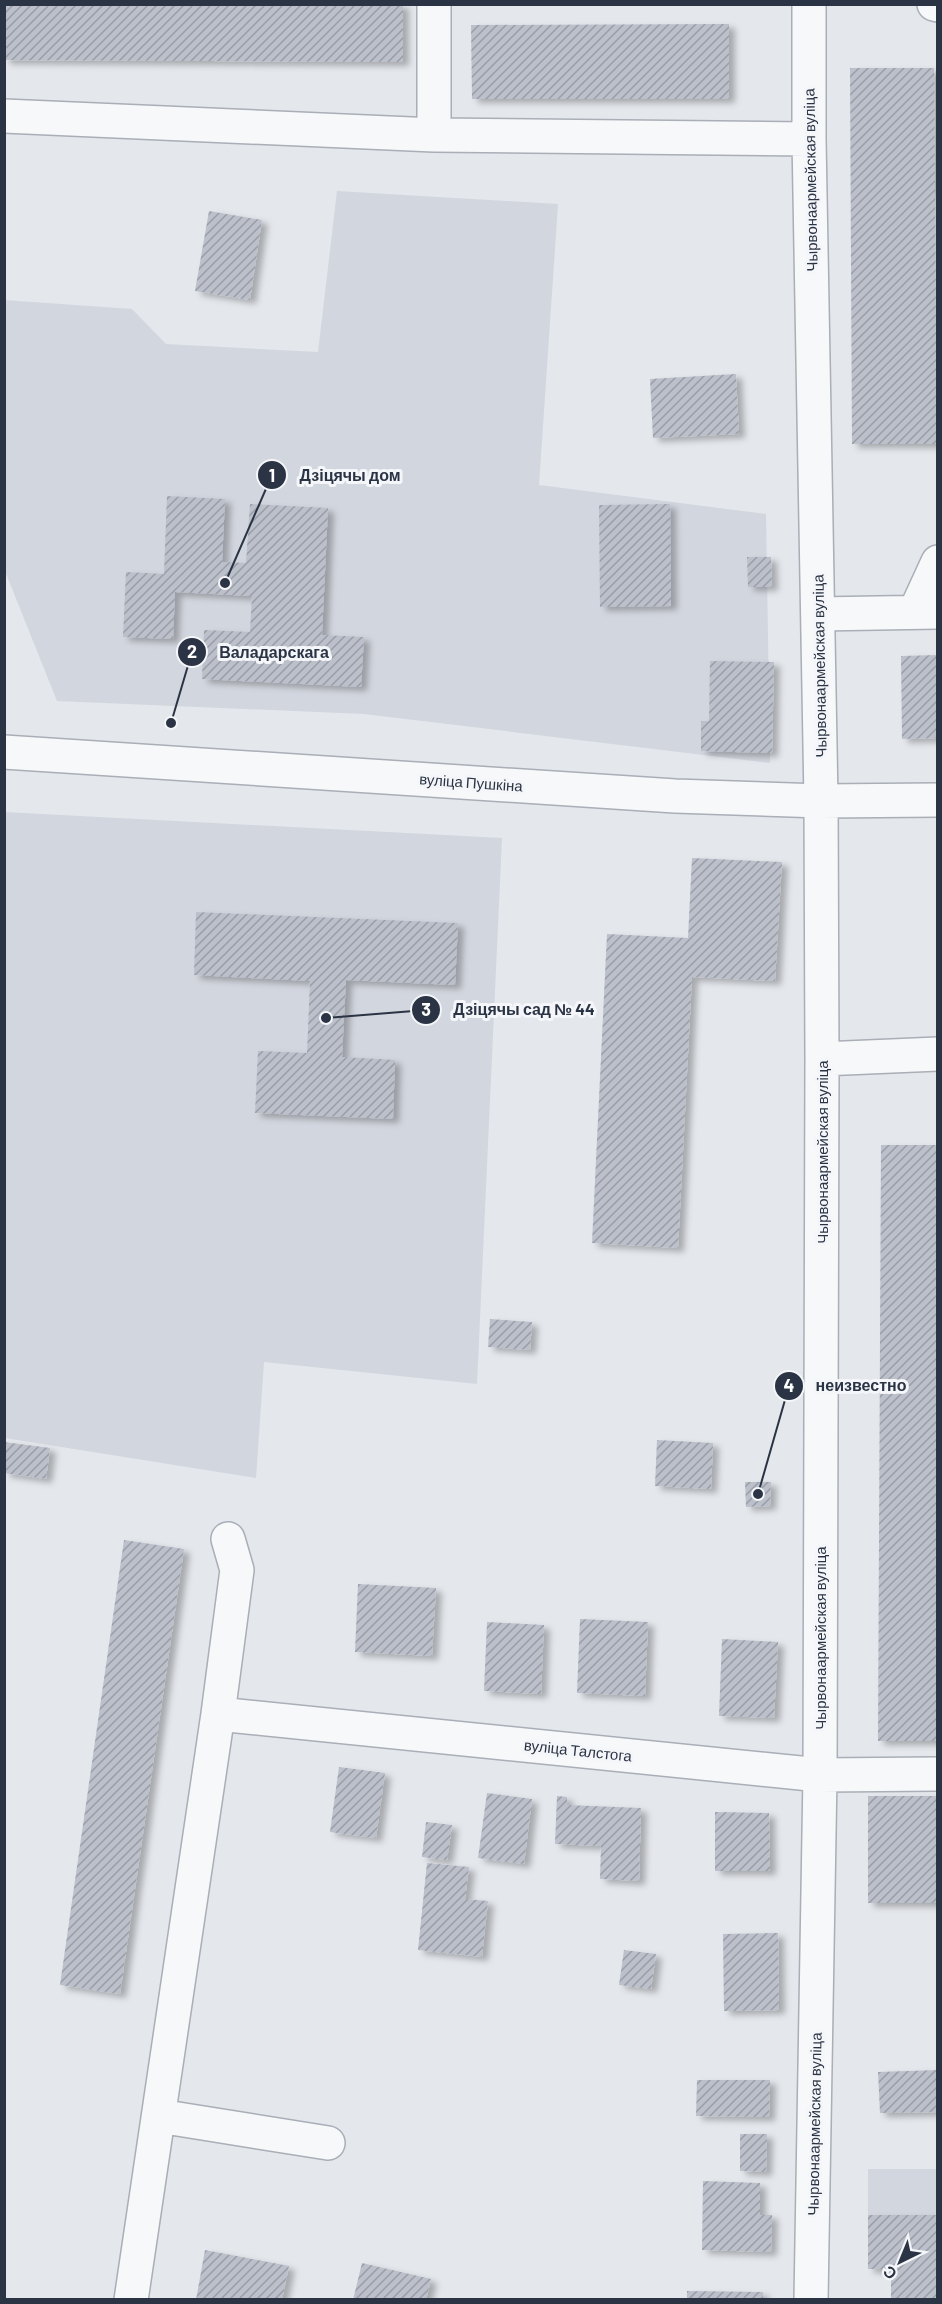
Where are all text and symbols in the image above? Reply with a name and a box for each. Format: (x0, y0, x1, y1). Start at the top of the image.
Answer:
street label: Чырвонаармейская вуліца (799, 88, 821, 272)
callout: Дзіцячы дом (257, 458, 412, 492)
text: 1 (269, 464, 275, 486)
text: Дзіцячы дом (299, 465, 401, 484)
street label: Чырвонаармейская вуліца (808, 574, 830, 758)
callout: Валадарскага (177, 635, 341, 669)
text: 2 (187, 640, 197, 662)
text: Валадарскага (219, 642, 329, 661)
street label: вуліца Пушкіна (419, 769, 524, 795)
callout: Дзіцячы сад № 44 (411, 993, 607, 1027)
text: 3 (421, 998, 431, 1020)
text: Дзіцячы сад № 44 (453, 999, 595, 1018)
street label: Чырвонаармейская вуліца (813, 1060, 831, 1244)
callout: неизвестно (774, 1369, 918, 1403)
text: 4 (784, 1374, 795, 1396)
text: неизвестно (816, 1375, 907, 1394)
street label: Чырвонаармейская вуліца (811, 1546, 829, 1730)
street label: вуліца Талстога (523, 1735, 634, 1765)
street label: Чырвонаармейская вуліца (803, 2032, 825, 2216)
north arrow (870, 2232, 930, 2292)
text: С (878, 2262, 900, 2284)

